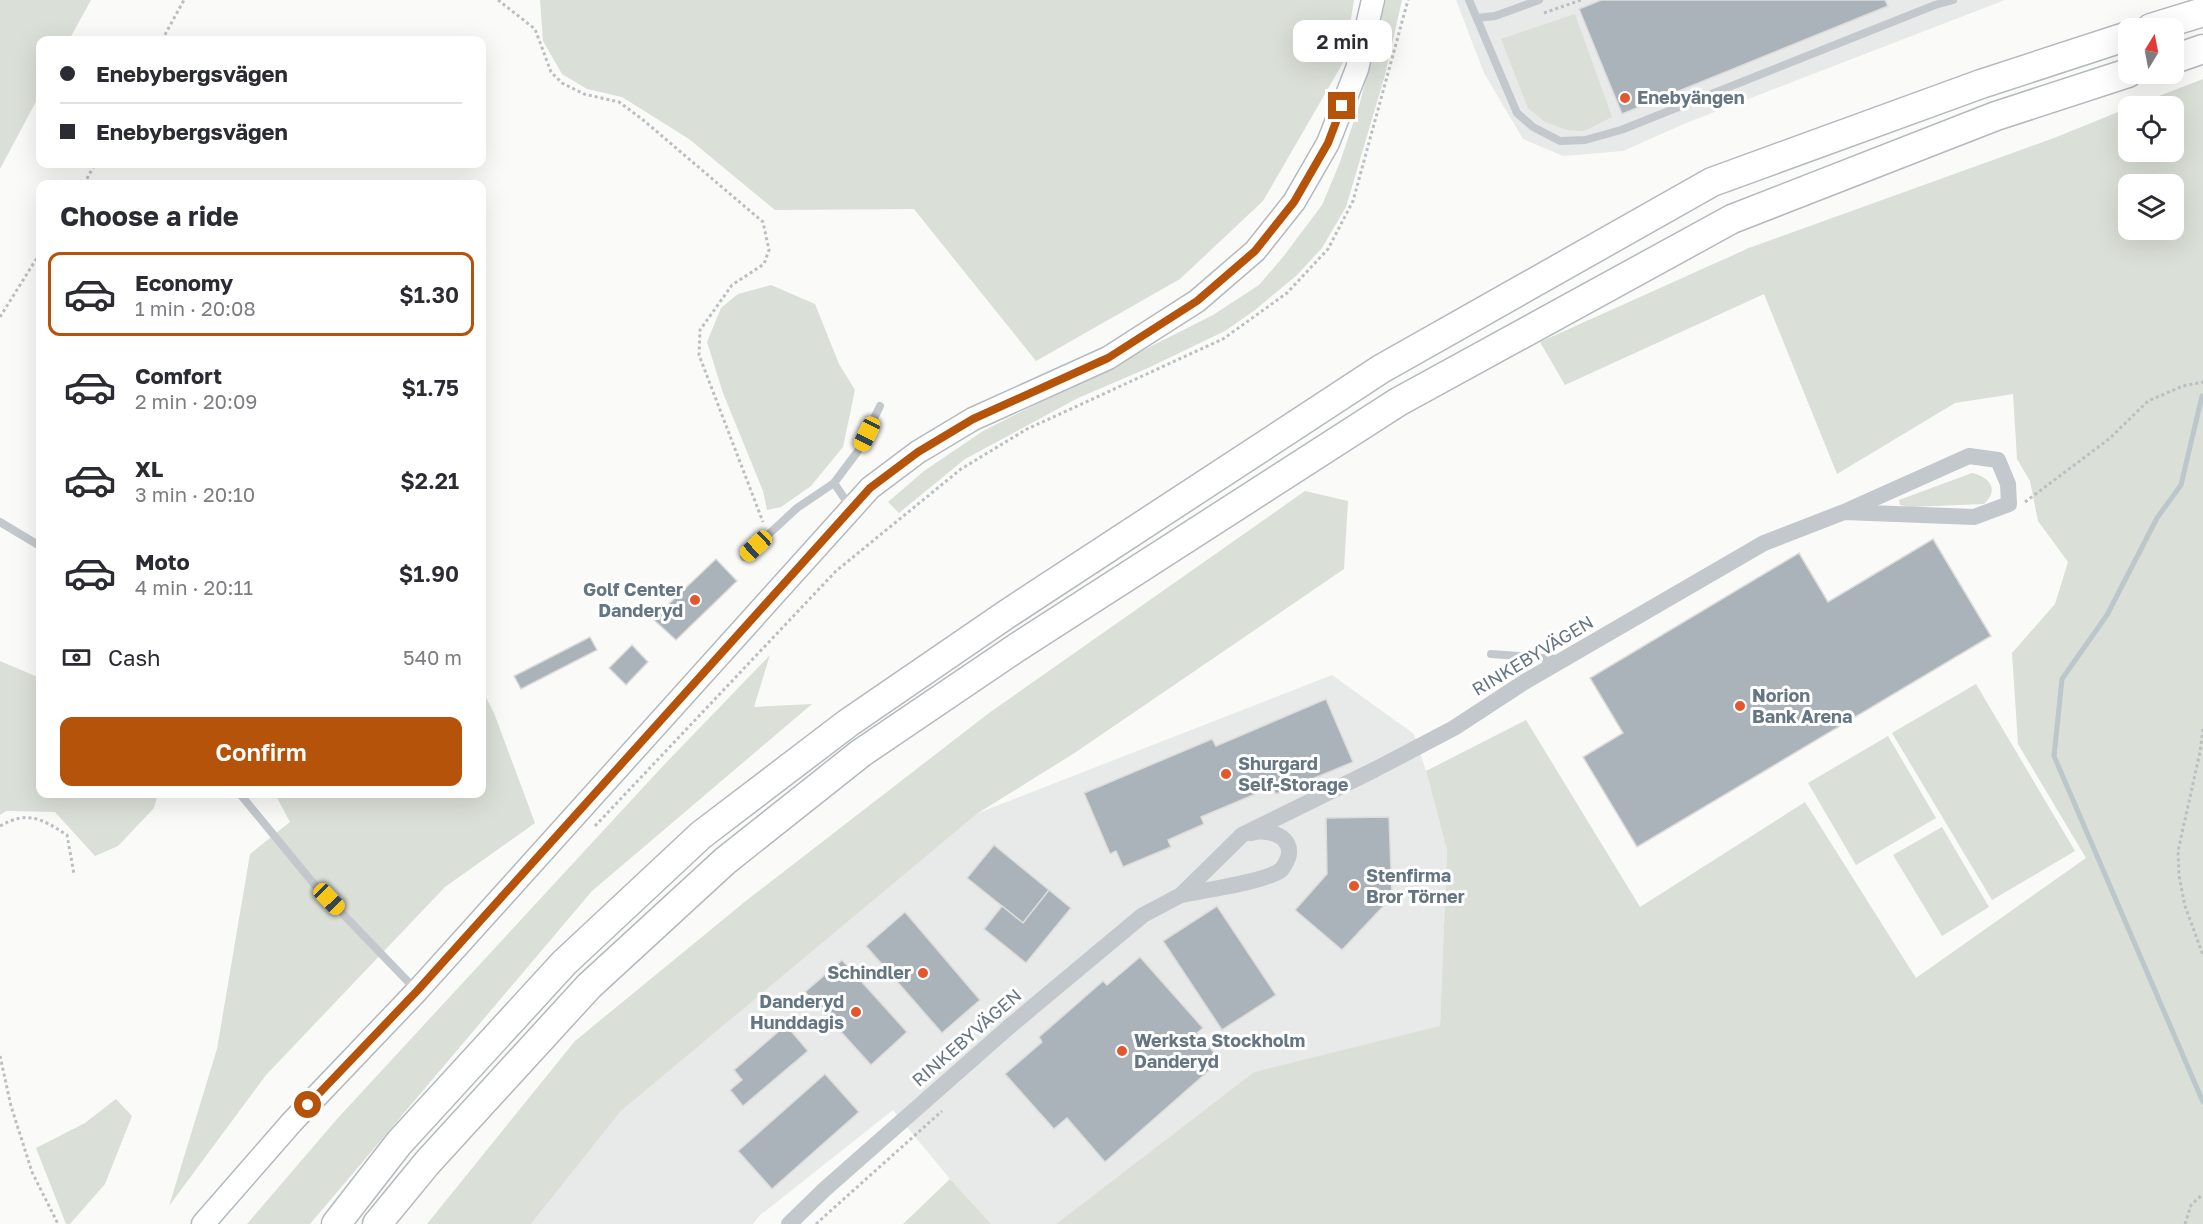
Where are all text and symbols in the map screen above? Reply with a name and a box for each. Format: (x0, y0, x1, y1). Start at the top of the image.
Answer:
north arrow (2118, 18, 2184, 84)
map controls (2118, 18, 2184, 240)
callout: 2 min (1292, 19, 1392, 61)
text: 2 min (1317, 29, 1369, 53)
text: Enebybergsvägen (96, 60, 288, 87)
place label: Enebyängen (1637, 86, 1745, 108)
marker: Enebyängen (1618, 91, 1632, 105)
route end (1328, 92, 1355, 119)
button: locate (2118, 96, 2184, 162)
text: Enebybergsvägen (96, 118, 288, 145)
button: layers (2118, 174, 2184, 240)
text: Choose a ride (60, 200, 239, 232)
icon: car (63, 267, 117, 321)
text: Economy (135, 269, 233, 296)
text: $1.30 (399, 281, 459, 308)
text: 1 min · 20:08 (135, 296, 256, 320)
icon: car (63, 360, 117, 414)
text: Comfort (135, 362, 222, 389)
text: $1.75 (402, 374, 459, 401)
text: 2 min · 20:09 (135, 389, 257, 413)
car (851, 414, 883, 454)
icon: car (63, 453, 117, 507)
text: XL (135, 455, 163, 482)
text: $2.21 (400, 467, 459, 494)
text: 3 min · 20:10 (135, 482, 255, 506)
car (737, 527, 775, 565)
icon: car (63, 546, 117, 600)
text: Moto (135, 548, 190, 575)
text: $1.90 (399, 560, 459, 587)
text: 4 min · 20:11 (135, 575, 253, 599)
place label: Golf Center Danderyd (583, 578, 683, 621)
marker: Golf Center Danderyd (688, 593, 702, 607)
street label: RINKEBYVÄGEN (1468, 610, 1597, 700)
icon: cash (60, 641, 93, 674)
text: Cash (108, 644, 161, 671)
text: 540 m (403, 645, 462, 669)
place label: Norion Bank Arena (1752, 684, 1852, 727)
marker: Norion Bank Arena (1733, 699, 1747, 713)
button: Confirm (60, 717, 462, 786)
place label: Shurgard Self-Storage (1238, 752, 1349, 795)
marker: Shurgard Self-Storage (1219, 767, 1233, 781)
place label: Stenfirma Bror Törner (1366, 864, 1465, 907)
marker: Stenfirma Bror Törner (1347, 879, 1361, 893)
car (310, 880, 348, 918)
place label: Schindler (827, 961, 911, 983)
marker: Schindler (916, 966, 930, 980)
street label: RINKEBYVÄGEN (907, 984, 1026, 1091)
place label: Danderyd Hunddagis (750, 990, 844, 1033)
marker: Danderyd Hunddagis (849, 1005, 863, 1019)
place label: Werksta Stockholm Danderyd (1134, 1029, 1305, 1072)
marker: Werksta Stockholm Danderyd (1115, 1044, 1129, 1058)
route start (294, 1091, 321, 1118)

